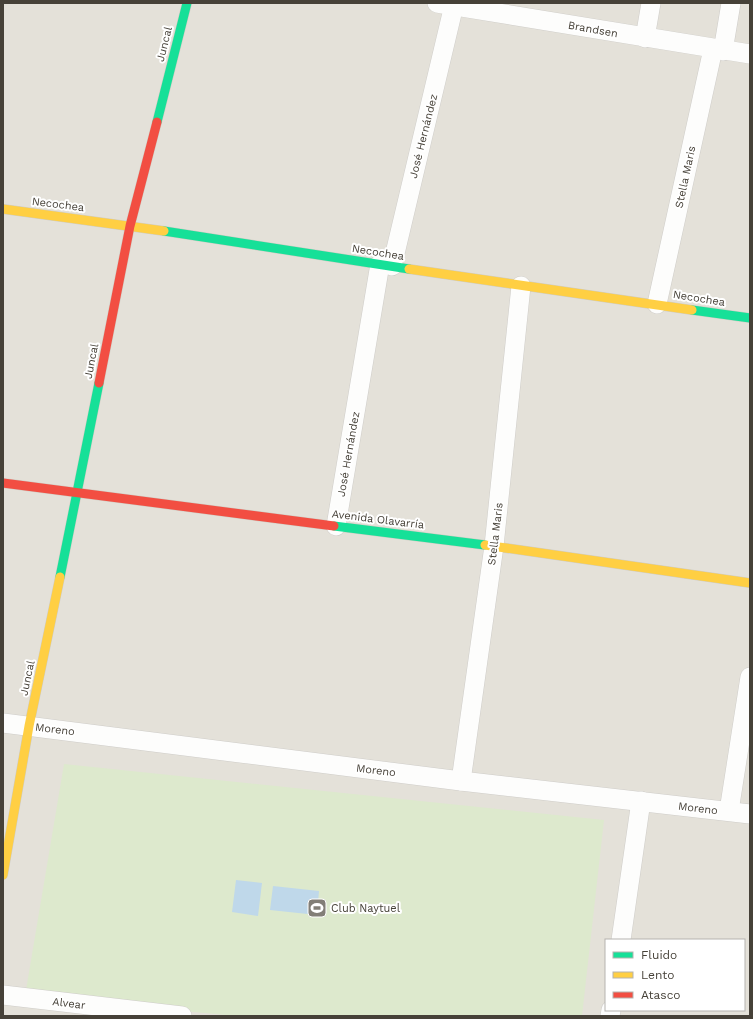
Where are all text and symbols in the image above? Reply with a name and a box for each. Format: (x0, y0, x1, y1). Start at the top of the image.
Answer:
street label: Brandsen (567, 19, 619, 40)
street label: Juncal (154, 25, 175, 63)
street label: José Hernández (407, 93, 440, 180)
street label: Stella Maris (673, 145, 698, 209)
street label: Necochea (31, 195, 85, 214)
street label: Necochea (351, 242, 405, 263)
street label: Necochea (672, 288, 726, 309)
street label: Juncal (82, 342, 101, 380)
street label: José Hernández (335, 410, 362, 498)
street label: Stella Maris (485, 502, 506, 566)
street label: Avenida Olavarría (331, 507, 425, 532)
street label: Juncal (17, 659, 38, 697)
street label: Moreno (34, 721, 76, 738)
street label: Moreno (355, 762, 397, 779)
street label: Moreno (677, 800, 719, 817)
sports icon: Club Naytuel (306, 897, 328, 919)
place label: Club Naytuel (331, 902, 401, 915)
legend (605, 939, 745, 1011)
text: Fluido (641, 948, 677, 962)
text: Lento (641, 968, 675, 982)
text: Atasco (641, 988, 681, 1002)
street label: Alvear (52, 995, 87, 1012)

